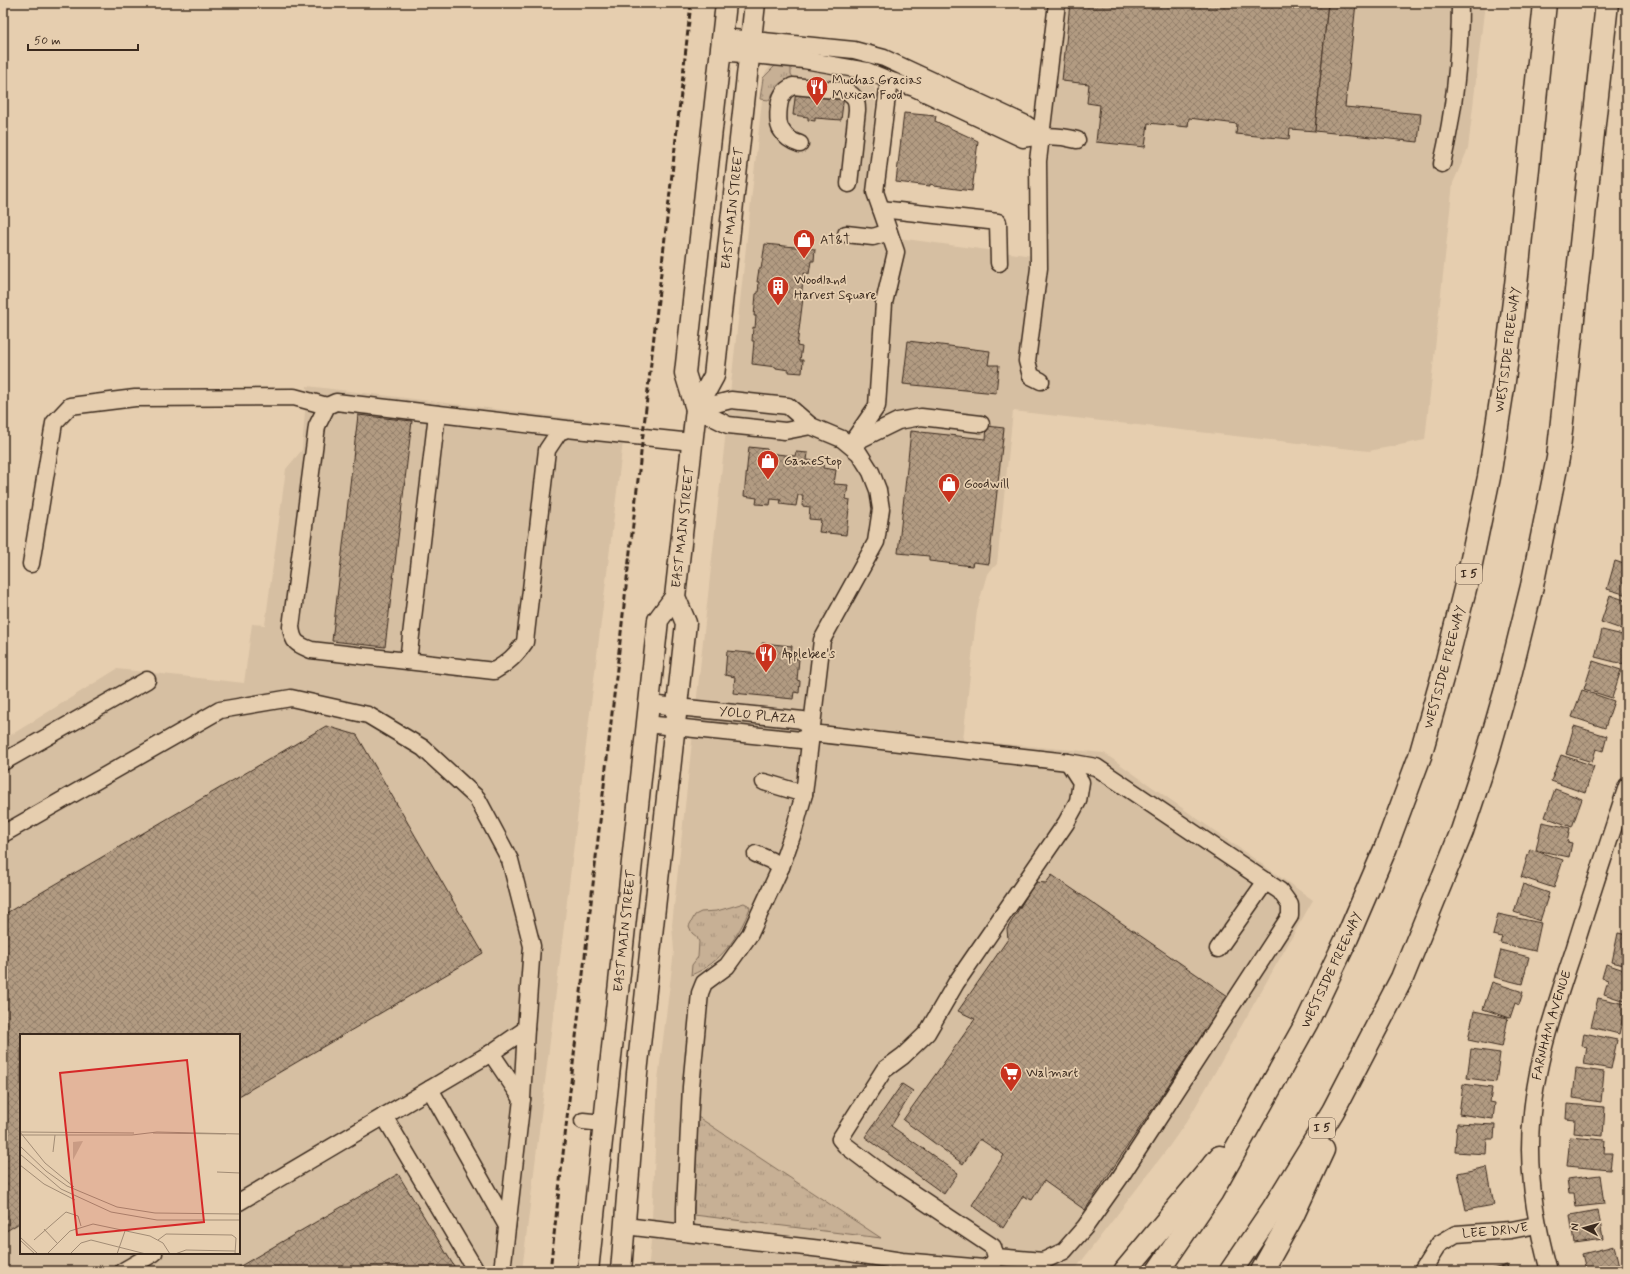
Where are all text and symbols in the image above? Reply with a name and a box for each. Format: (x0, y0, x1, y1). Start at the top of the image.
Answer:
scale bar (28, 26, 138, 52)
text: 50 m (34, 33, 61, 49)
place label: Muchas Gracias Mexican Food (832, 72, 922, 104)
restaurant icon: Muchas Gracias Mexican Food (804, 74, 830, 107)
street label: EAST MAIN STREET (717, 145, 748, 270)
shop icon: AT&T (791, 227, 817, 260)
place label: AT&T (820, 232, 851, 249)
place label: Woodland Harvest Square (794, 272, 877, 304)
building icon: Woodland Harvest Square (765, 274, 791, 307)
street label: WESTSIDE FREEWAY (1491, 286, 1524, 414)
shop icon: GameStop (755, 448, 781, 481)
place label: GameStop (784, 453, 842, 470)
street label: EAST MAIN STREET (668, 464, 698, 589)
shop icon: Goodwill (936, 471, 962, 504)
place label: Goodwill (964, 476, 1009, 493)
road number: I 5 (1456, 564, 1482, 584)
street label: WESTSIDE FREEWAY (1420, 604, 1469, 730)
restaurant icon: Applebee's (753, 641, 779, 674)
place label: Applebee's (782, 646, 835, 664)
street label: YOLO PLAZA (718, 703, 797, 728)
street label: EAST MAIN STREET (610, 868, 640, 993)
street label: WESTSIDE FREEWAY (1297, 909, 1366, 1031)
street label: FARNHAM AVENUE (1528, 968, 1575, 1082)
inset map (20, 1034, 240, 1254)
supermarket icon: Walmart (998, 1060, 1024, 1093)
place label: Walmart (1026, 1065, 1079, 1082)
road number: I 5 (1309, 1118, 1335, 1138)
north arrow (1564, 1208, 1604, 1248)
street label: LEE DRIVE (1462, 1218, 1530, 1242)
text: N (1568, 1223, 1582, 1231)

